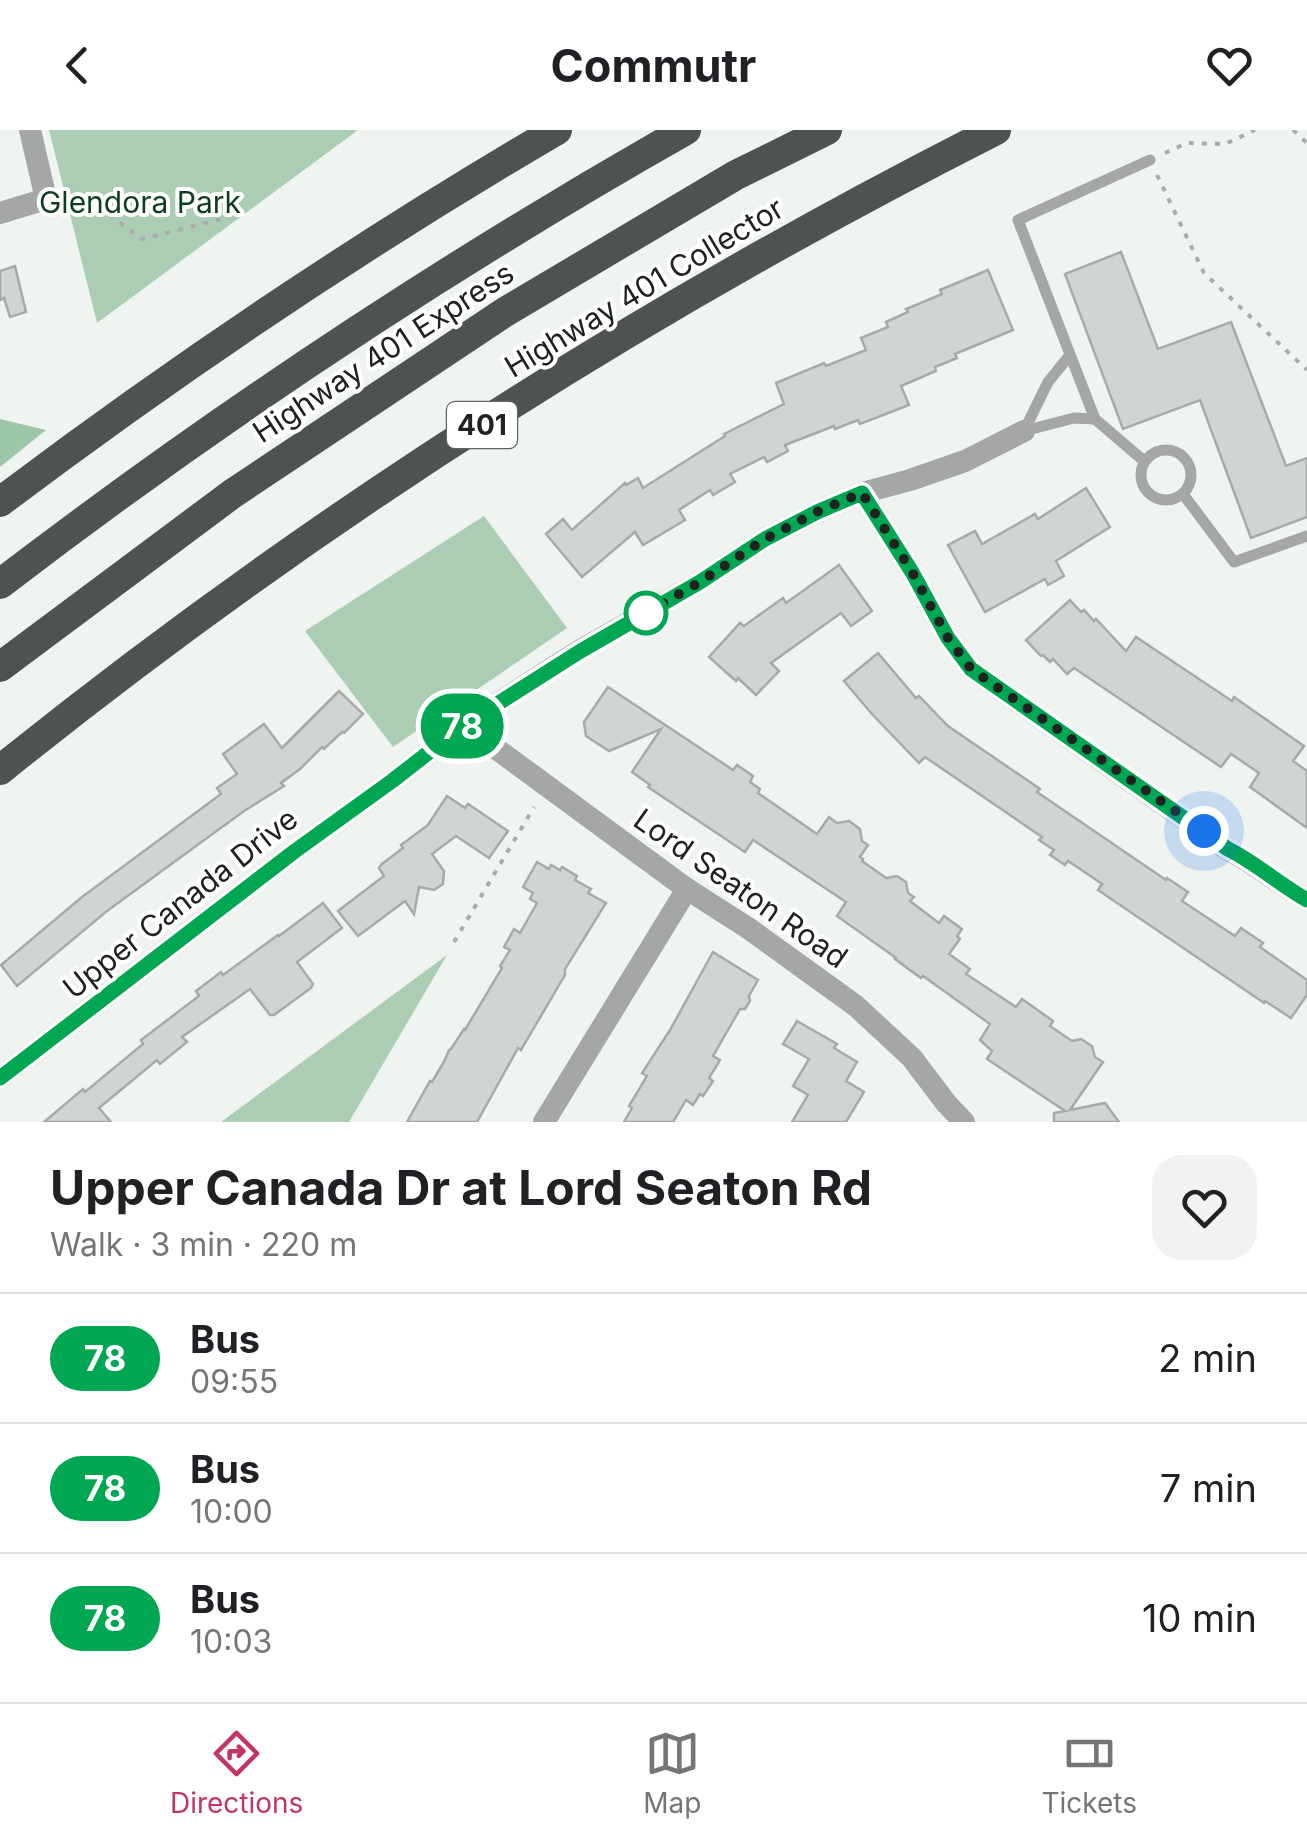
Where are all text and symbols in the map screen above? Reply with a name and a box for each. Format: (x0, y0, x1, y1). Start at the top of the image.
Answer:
icon: back (50, 38, 105, 93)
text: Commutr (551, 38, 756, 93)
icon: heart (1202, 38, 1257, 93)
park label: Glendora Park (39, 184, 242, 220)
street label: Highway 401 Collector (498, 189, 790, 385)
street label: Highway 401 Express (246, 254, 520, 450)
road number: 401 (447, 402, 517, 448)
unlabelled marker (625, 592, 667, 634)
line badge: 78 (417, 694, 507, 758)
text: 78 (441, 705, 483, 747)
street label: Upper Canada Drive (56, 800, 304, 1006)
street label: Lord Seaton Road (627, 801, 855, 975)
your location (1179, 806, 1229, 856)
button: heart (1152, 1155, 1257, 1260)
text: Upper Canada Dr at Lord Seaton Rd (50, 1158, 872, 1217)
text: Walk · 3 min · 220 m (50, 1225, 357, 1264)
text: Bus (190, 1316, 260, 1362)
text: 2 min (1158, 1335, 1257, 1381)
text: 78 (84, 1337, 126, 1379)
text: 09:55 (190, 1362, 278, 1401)
text: Bus (190, 1446, 260, 1492)
text: 7 min (1160, 1465, 1257, 1511)
text: 78 (84, 1467, 126, 1509)
text: 10:00 (190, 1492, 273, 1531)
text: Bus (190, 1576, 260, 1622)
text: 10 min (1142, 1595, 1257, 1641)
text: 78 (84, 1597, 126, 1639)
text: 10:03 (190, 1622, 272, 1661)
tab: Directions (170, 1726, 303, 1820)
tab: Map (643, 1726, 701, 1820)
tab: Tickets (1041, 1726, 1137, 1820)

